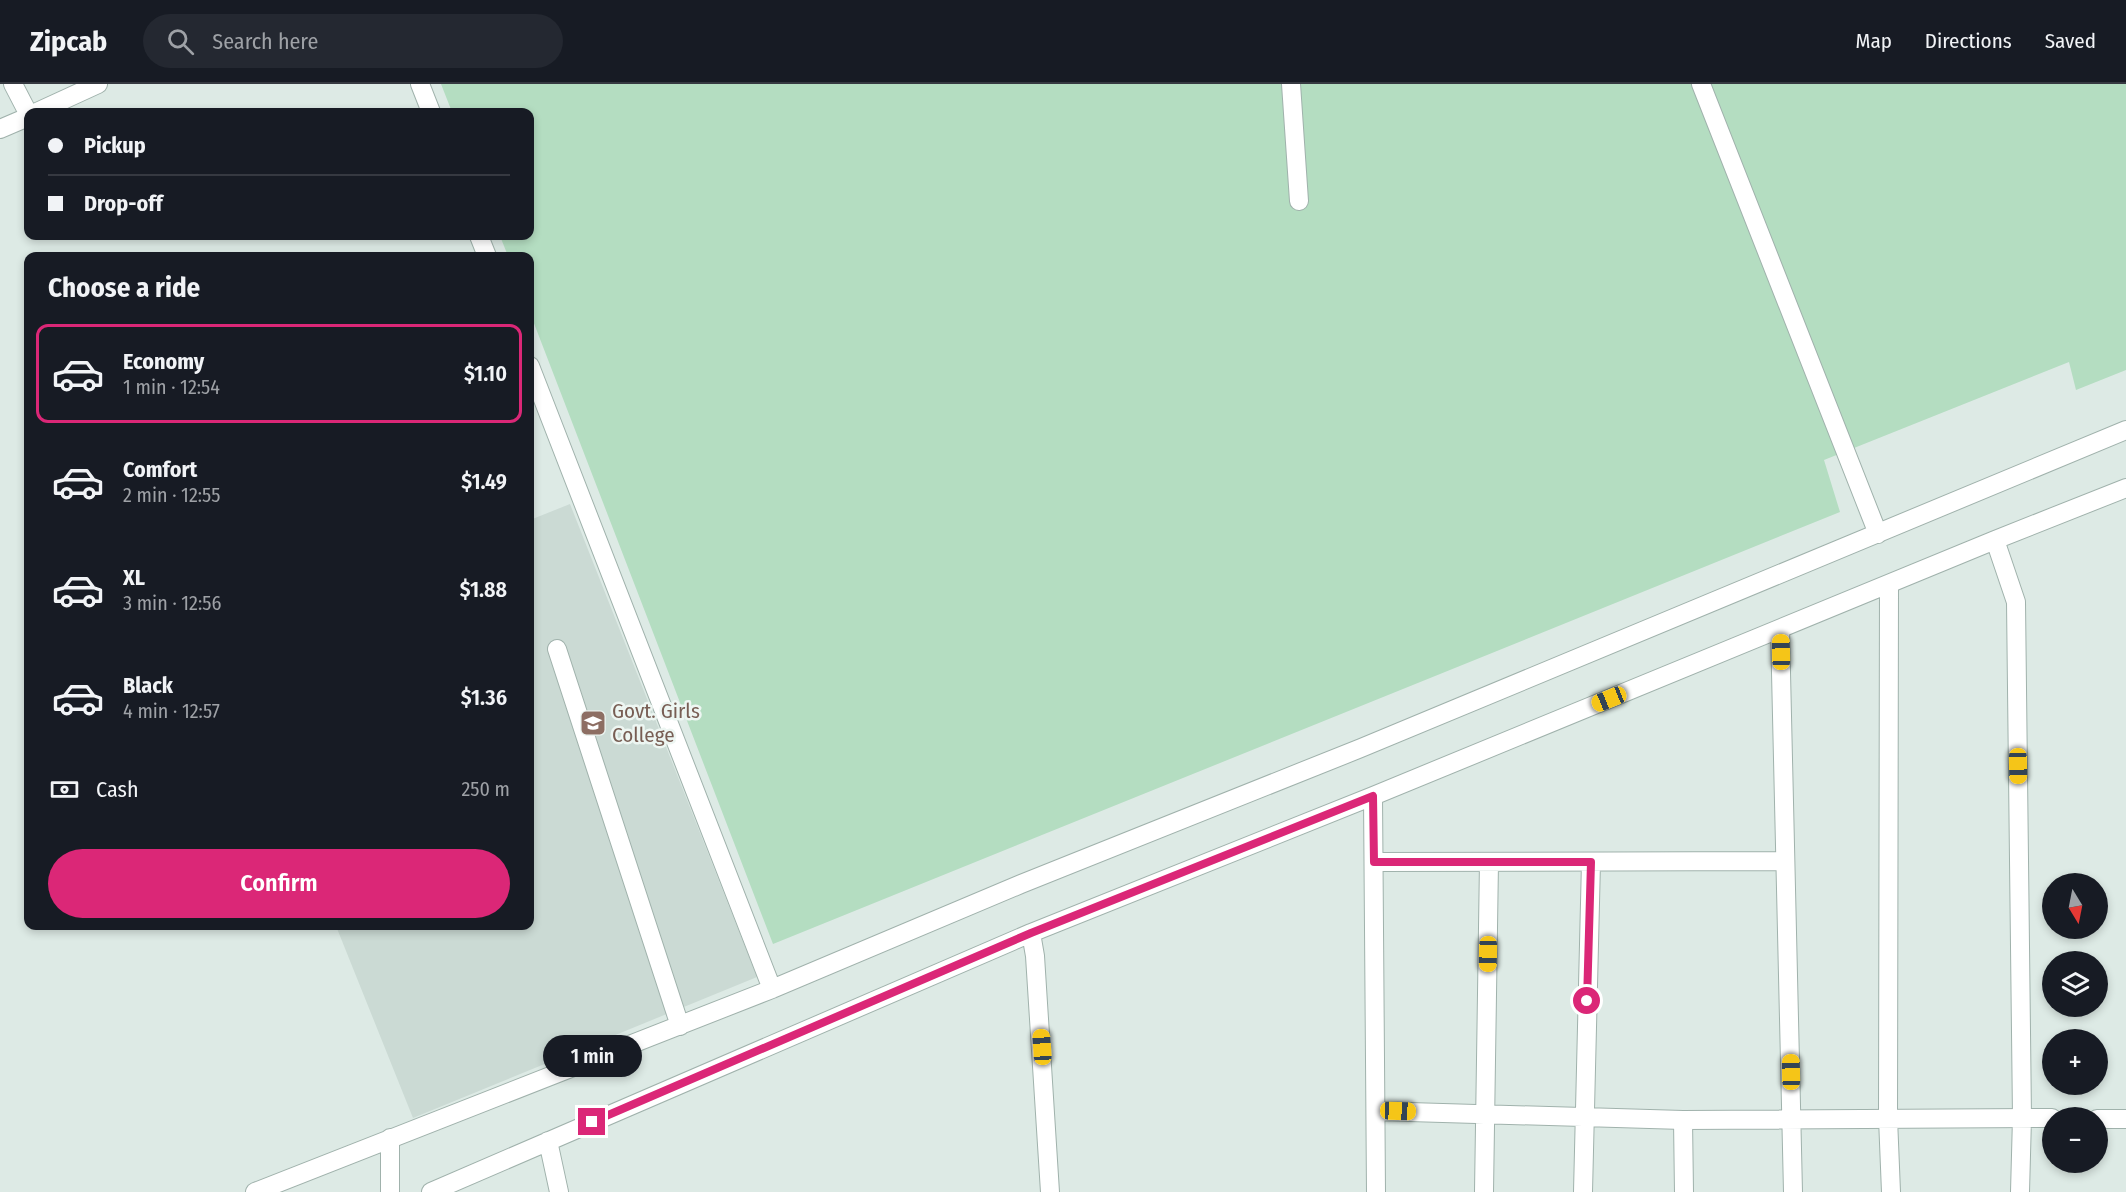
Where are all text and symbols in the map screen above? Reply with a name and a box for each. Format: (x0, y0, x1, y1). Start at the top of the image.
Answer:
search box (143, 14, 563, 68)
text: Zipcab (30, 25, 107, 58)
icon: search (164, 25, 197, 58)
text: Search here (212, 28, 318, 55)
text: Map (1855, 28, 1892, 54)
text: Directions (1925, 28, 2012, 54)
text: Saved (2045, 28, 2096, 54)
text: Pickup (84, 132, 146, 159)
text: Drop-off (84, 190, 163, 217)
text: Choose a ride (48, 272, 200, 304)
icon: car (51, 347, 105, 401)
text: Economy (123, 348, 204, 375)
text: $1.10 (464, 360, 507, 387)
text: 1 min · 12:54 (123, 375, 220, 399)
icon: car (51, 455, 105, 509)
text: Comfort (123, 456, 197, 483)
text: $1.49 (461, 468, 507, 495)
text: 2 min · 12:55 (123, 483, 220, 507)
icon: car (51, 563, 105, 617)
text: XL (123, 564, 145, 591)
text: $1.88 (460, 576, 507, 603)
text: 3 min · 12:56 (123, 591, 221, 615)
car (1772, 634, 1790, 670)
icon: car (51, 671, 105, 725)
text: Black (123, 672, 173, 699)
text: $1.36 (461, 684, 507, 711)
car (1589, 684, 1629, 714)
place label: Govt. Girls College (612, 698, 700, 748)
text: 4 min · 12:57 (123, 699, 220, 723)
school or university icon: Govt. Girls College (578, 708, 608, 738)
car (2009, 748, 2027, 784)
icon: cash (48, 773, 81, 806)
text: Cash (96, 776, 139, 803)
text: 250 m (462, 777, 510, 801)
button: Confirm (48, 849, 510, 918)
north arrow (2042, 873, 2108, 939)
map controls (2042, 873, 2108, 1173)
car (1479, 936, 1497, 972)
button: layers (2042, 951, 2108, 1017)
route start (1573, 987, 1600, 1014)
car (1032, 1028, 1052, 1066)
button: + (2042, 1029, 2108, 1095)
callout: 1 min (542, 1035, 642, 1077)
text: 1 min (571, 1044, 614, 1068)
car (1782, 1054, 1800, 1090)
car (1380, 1101, 1416, 1121)
button: − (2042, 1107, 2108, 1173)
route end (578, 1108, 605, 1135)

